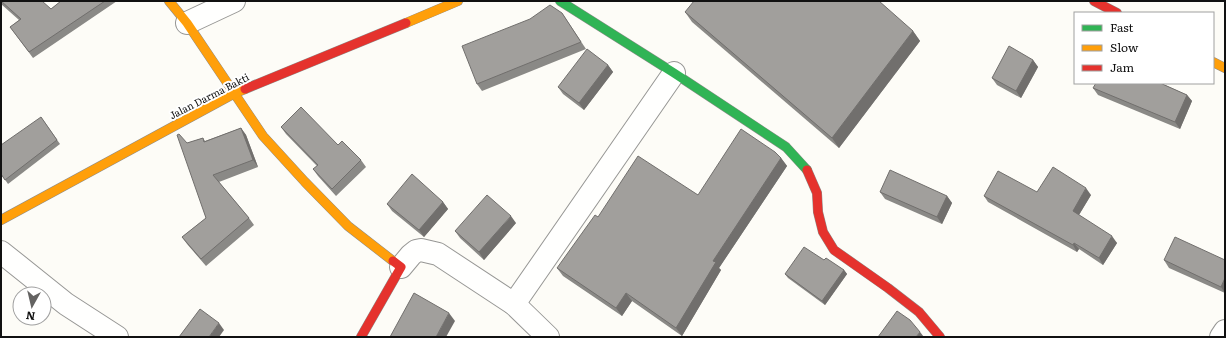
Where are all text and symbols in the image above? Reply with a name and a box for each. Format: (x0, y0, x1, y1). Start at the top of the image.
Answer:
legend (1074, 12, 1214, 84)
text: Fast (1110, 18, 1134, 36)
text: Slow (1110, 38, 1139, 56)
text: Jam (1110, 58, 1135, 76)
street label: Jalan Darma Bakti (166, 69, 252, 122)
north arrow (12, 286, 52, 326)
text: N (25, 308, 36, 325)

